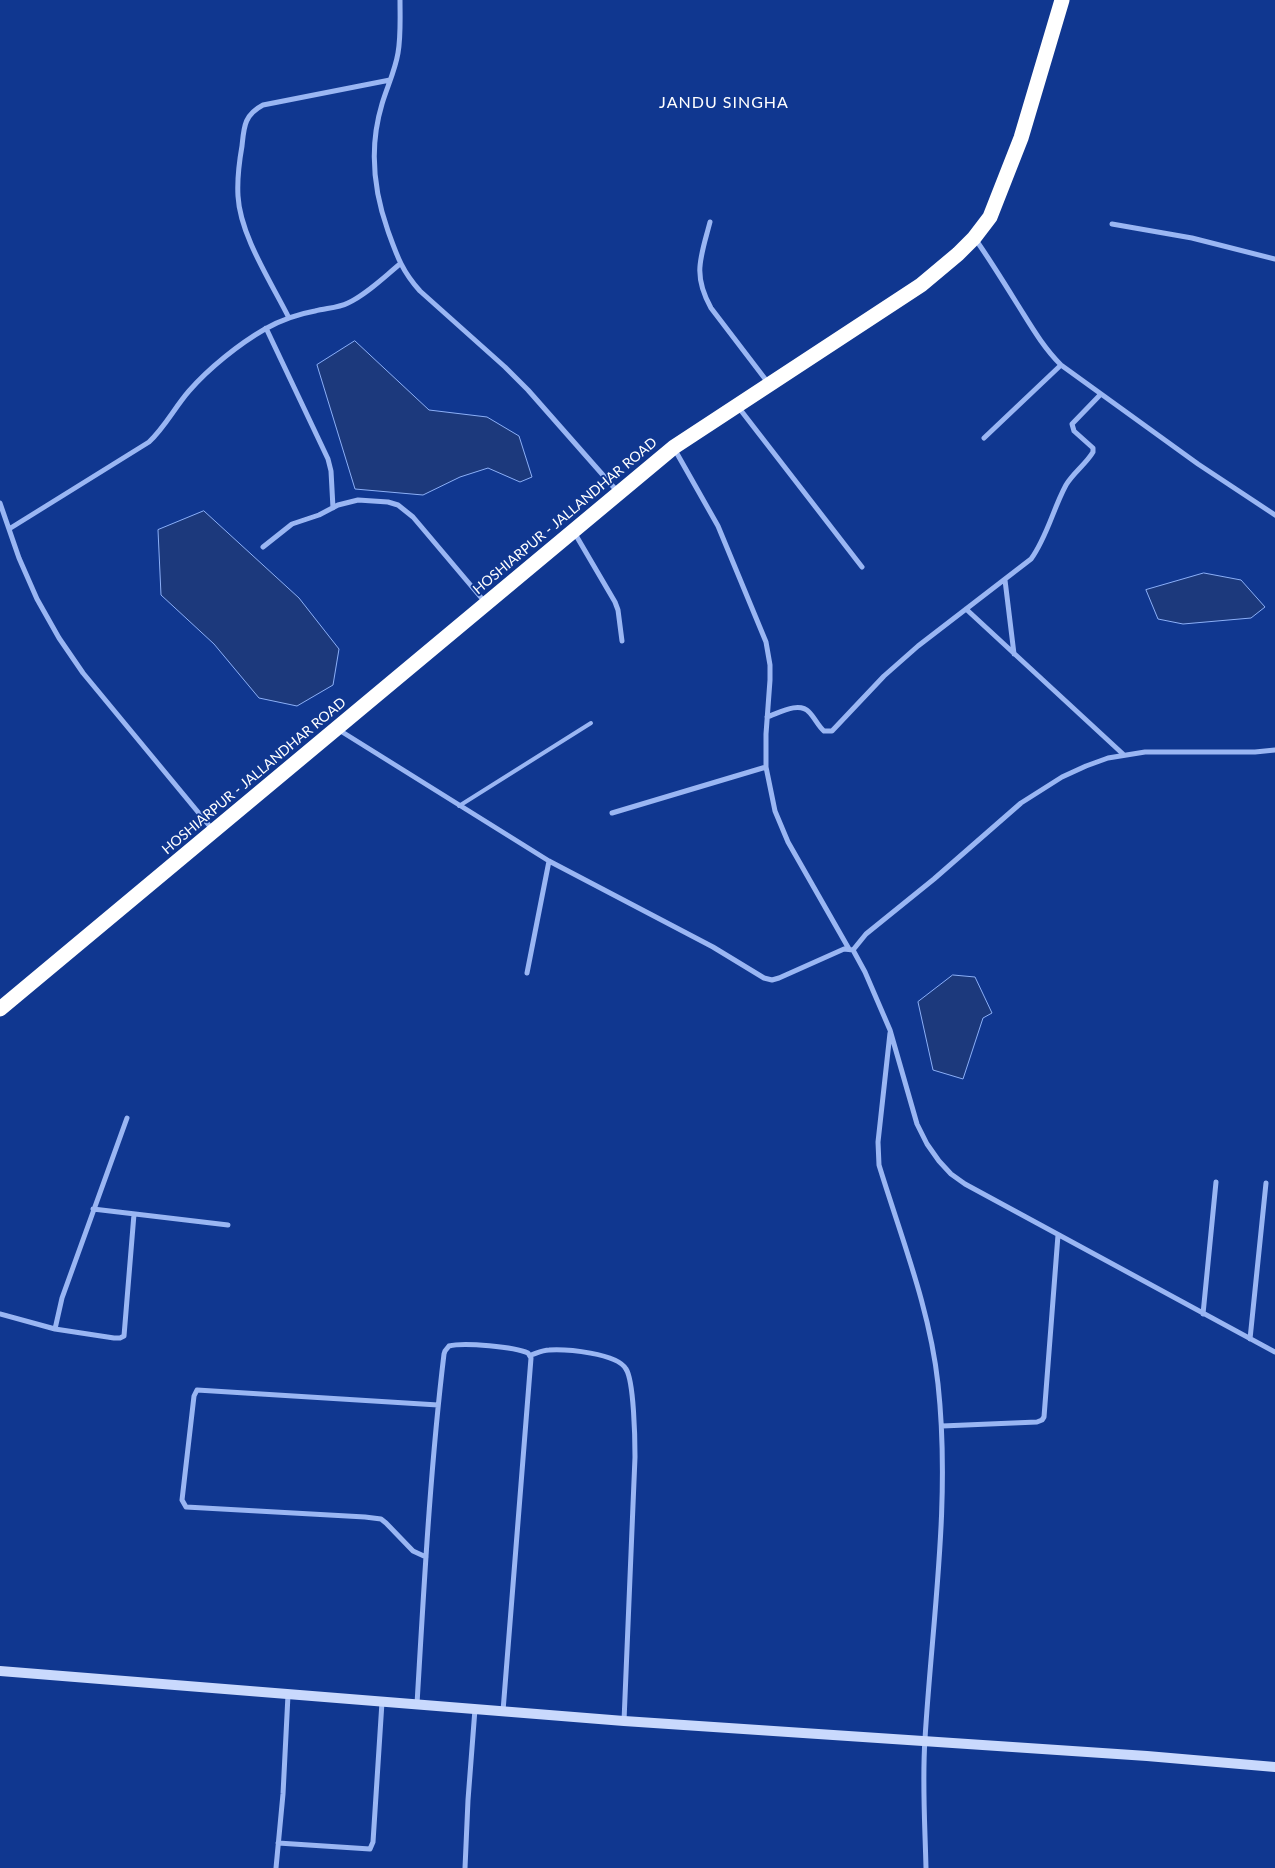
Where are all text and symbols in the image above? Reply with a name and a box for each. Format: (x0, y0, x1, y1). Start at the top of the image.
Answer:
district label: JANDU SINGHA (658, 93, 790, 113)
street label: HOSHIARPUR - JALLANDHAR ROAD (470, 434, 660, 598)
street label: HOSHIARPUR - JALLANDHAR ROAD (159, 694, 349, 858)

